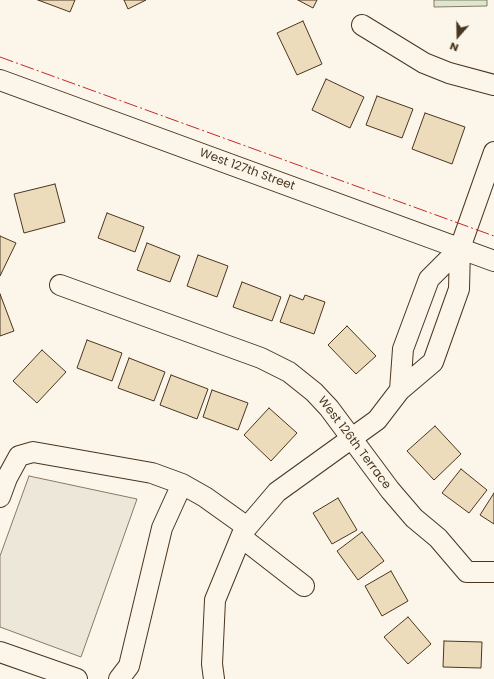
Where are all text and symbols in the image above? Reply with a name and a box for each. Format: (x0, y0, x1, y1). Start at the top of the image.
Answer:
north arrow (438, 16, 478, 56)
text: N (447, 38, 461, 56)
street label: West 127th Street (197, 146, 297, 194)
street label: West 126th Terrace (314, 394, 394, 492)

